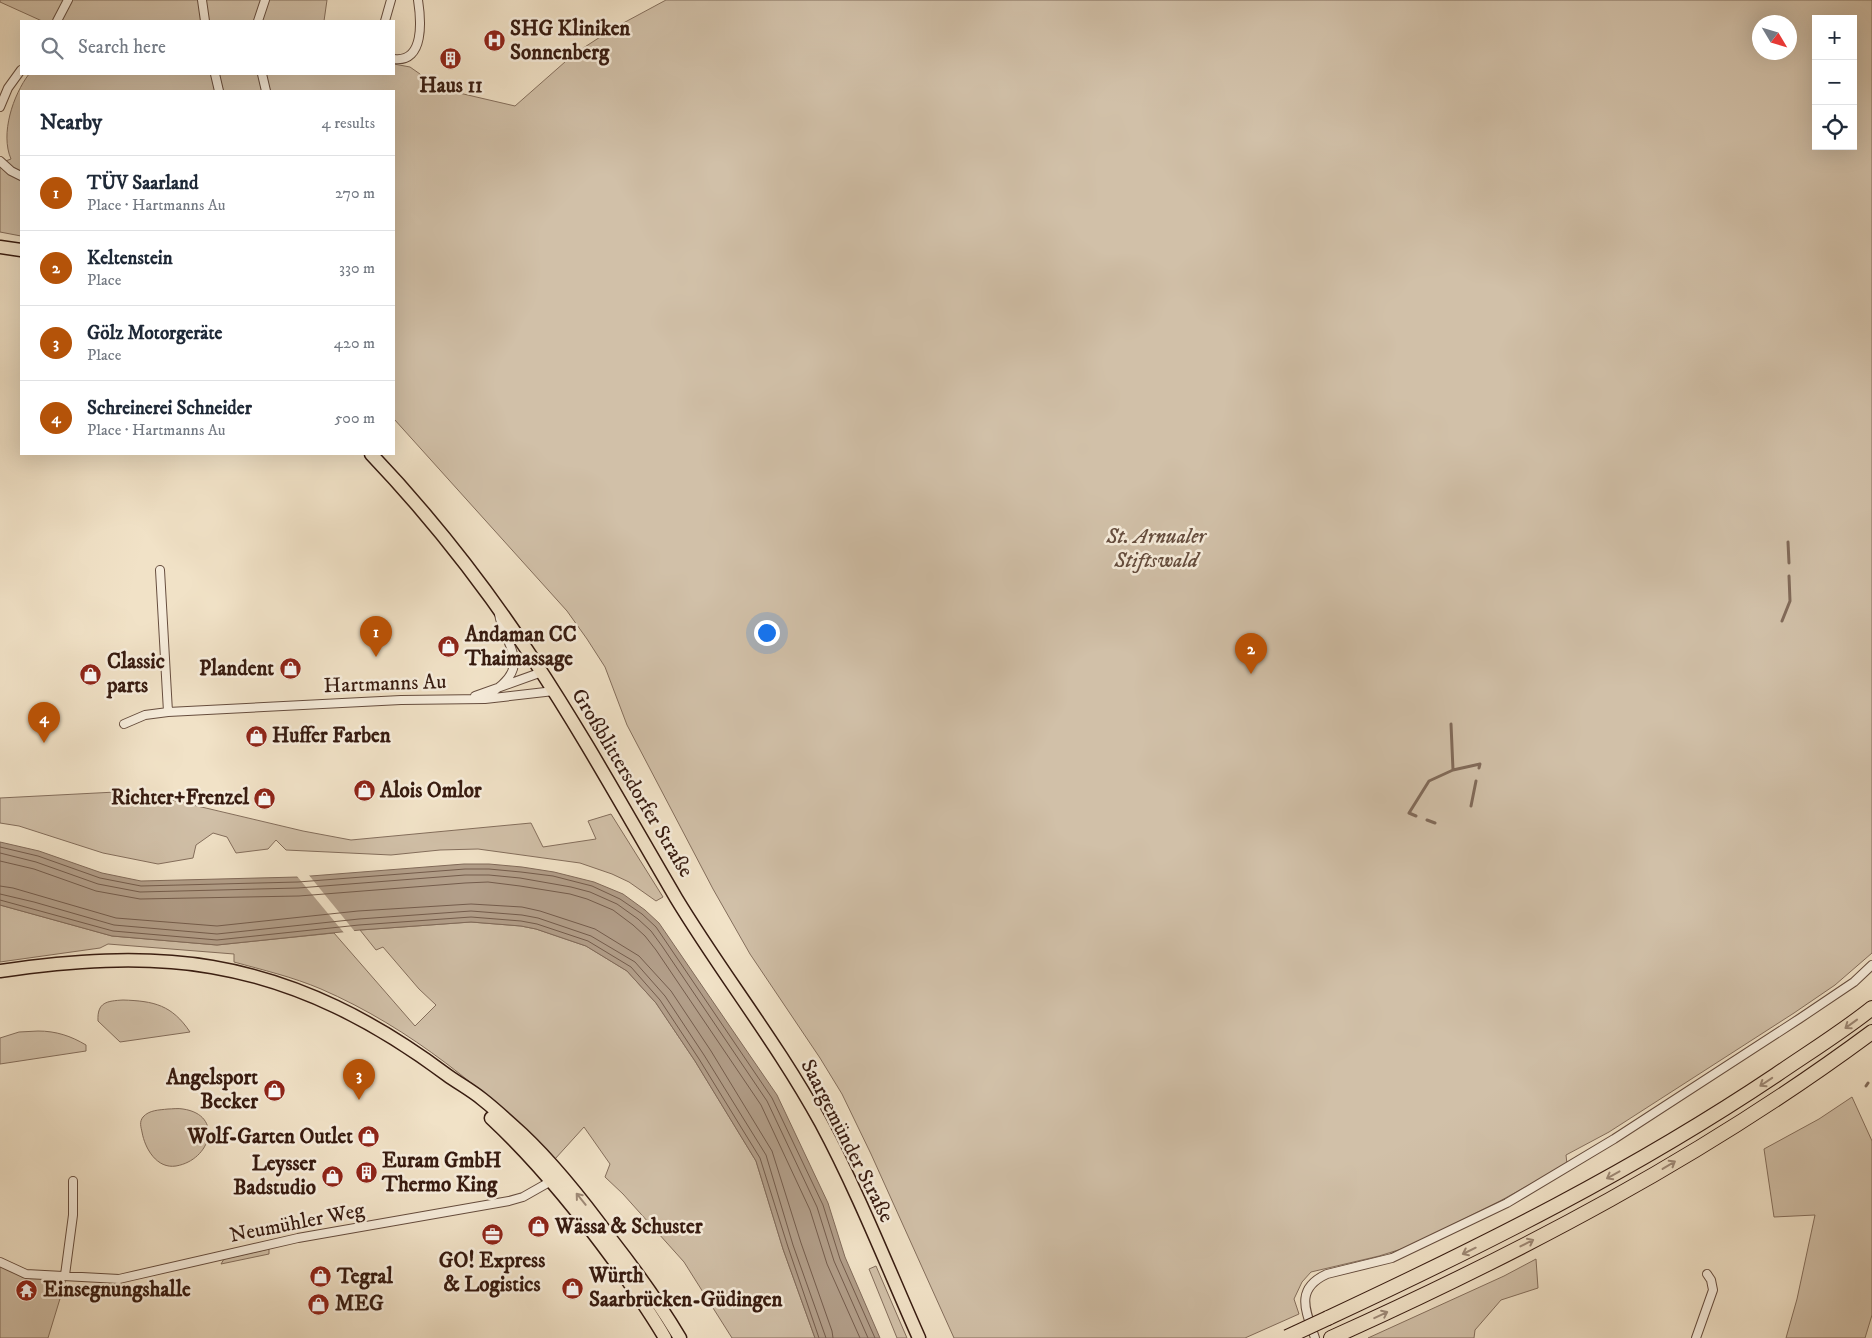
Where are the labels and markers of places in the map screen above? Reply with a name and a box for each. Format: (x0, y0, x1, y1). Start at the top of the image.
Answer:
place label: SHG Kliniken Sonnenberg (510, 16, 631, 66)
hospital icon: SHG Kliniken Sonnenberg (482, 29, 506, 53)
building icon: Haus 11 (439, 47, 463, 71)
place label: Haus 11 (419, 73, 483, 99)
pin: 1 (360, 616, 392, 657)
place label: Andaman CC Thaimassage (464, 622, 577, 672)
pin: 2 (1235, 633, 1267, 674)
shop icon: Andaman CC Thaimassage (437, 635, 461, 659)
place label: Classic parts (106, 649, 165, 699)
place label: Plandent (199, 656, 274, 682)
shop icon: Plandent (278, 657, 302, 681)
shop icon: Classic parts (79, 662, 103, 686)
pin: 4 (28, 702, 60, 743)
place label: Huffer Farben (272, 723, 392, 749)
shop icon: Huffer Farben (244, 724, 268, 748)
place label: Alois Omlor (379, 778, 483, 804)
shop icon: Alois Omlor (352, 779, 376, 803)
place label: Richter+Frenzel (111, 785, 250, 811)
shop icon: Richter+Frenzel (253, 786, 277, 810)
pin: 3 (343, 1059, 375, 1100)
place label: Angelsport Becker (165, 1065, 259, 1115)
shop icon: Angelsport Becker (262, 1078, 286, 1102)
place label: Wolf-Garten Outlet (186, 1124, 353, 1150)
shop icon: Wolf-Garten Outlet (357, 1125, 381, 1149)
place label: Euram GmbH Thermo King (381, 1148, 502, 1198)
place label: Leysser Badstudio (233, 1151, 317, 1201)
building icon: Euram GmbH Thermo King (354, 1161, 378, 1185)
shop icon: Leysser Badstudio (320, 1164, 344, 1188)
place label: Wässa & Schuster (554, 1214, 704, 1240)
shop icon: Wässa & Schuster (527, 1215, 551, 1239)
office icon: GO! Express & Logistics (480, 1222, 504, 1246)
place label: GO! Express & Logistics (439, 1248, 545, 1298)
place label: Würth Saarbrücken-Güdingen (588, 1263, 783, 1313)
place label: Tegral (336, 1264, 393, 1290)
shop icon: Tegral (309, 1265, 333, 1289)
shop icon: Würth Saarbrücken-Güdingen (561, 1276, 585, 1300)
place label: Einsegnungshalle (43, 1277, 191, 1303)
temple icon: Einsegnungshalle (15, 1278, 39, 1302)
place label: MEG (335, 1291, 384, 1317)
shop icon: MEG (307, 1292, 331, 1316)

